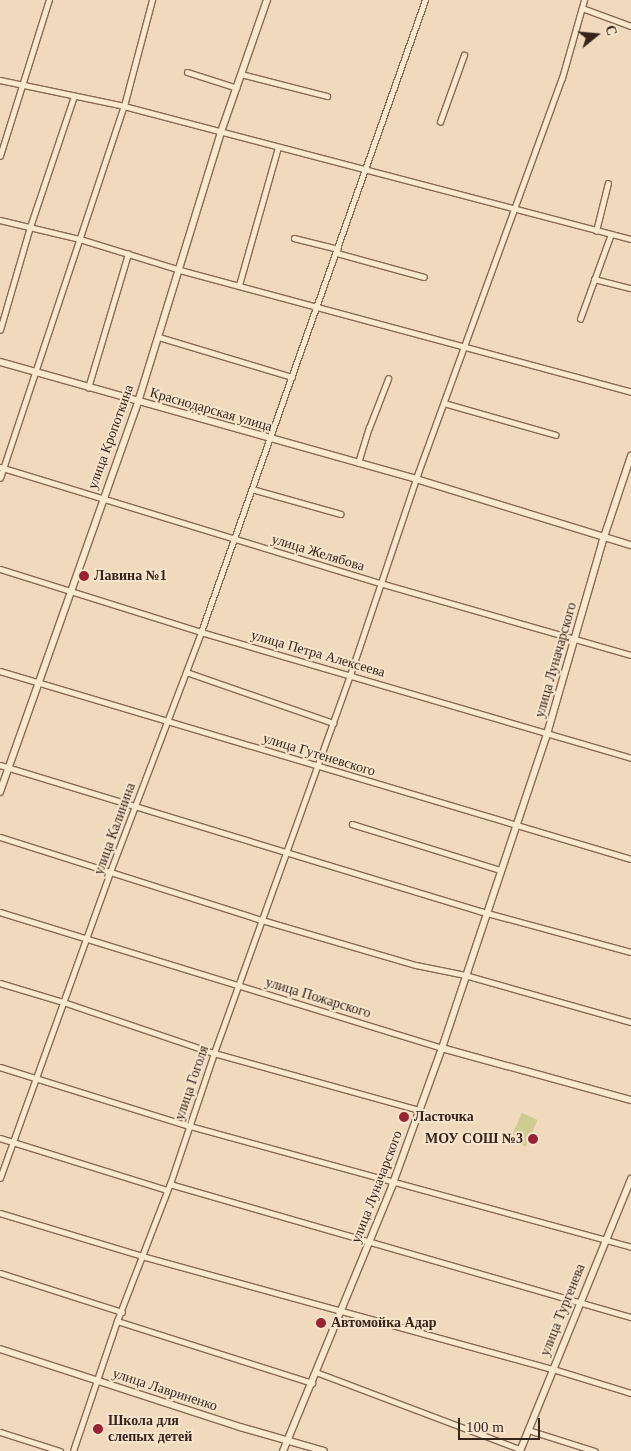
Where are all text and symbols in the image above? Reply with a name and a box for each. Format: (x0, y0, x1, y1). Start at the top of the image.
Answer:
north arrow (571, 10, 621, 60)
text: С (602, 23, 619, 38)
street label: улица Кропоткина (84, 383, 138, 491)
street label: Краснодарская улица (148, 384, 274, 436)
street label: улица Желябова (269, 531, 367, 575)
place label: Лавина №1 (94, 568, 167, 584)
marker: Лавина №1 (78, 570, 90, 582)
street label: улица Луначарского (531, 600, 581, 720)
street label: улица Петра Алексеева (249, 627, 387, 681)
street label: улица Гутеневского (261, 730, 377, 780)
street label: улица Калинина (91, 781, 139, 877)
street label: улица Пожарского (263, 974, 373, 1022)
street label: улица Гоголя (171, 1044, 213, 1122)
place label: Ласточка (414, 1109, 474, 1125)
marker: Ласточка (398, 1111, 410, 1123)
street label: улица Луначарского (348, 1128, 406, 1246)
place label: МОУ СОШ №3 (425, 1131, 523, 1147)
marker: МОУ СОШ №3 (527, 1133, 539, 1145)
street label: улица Тургенева (537, 1261, 589, 1359)
place label: Автомойка Адар (331, 1315, 436, 1331)
marker: Автомойка Адар (315, 1317, 327, 1329)
street label: улица Лавриненко (110, 1365, 220, 1415)
scale bar (461, 1408, 544, 1440)
place label: Школа для слепых детей (108, 1413, 192, 1445)
text: 100 m (466, 1419, 504, 1435)
marker: Школа для слепых детей (92, 1423, 104, 1435)

